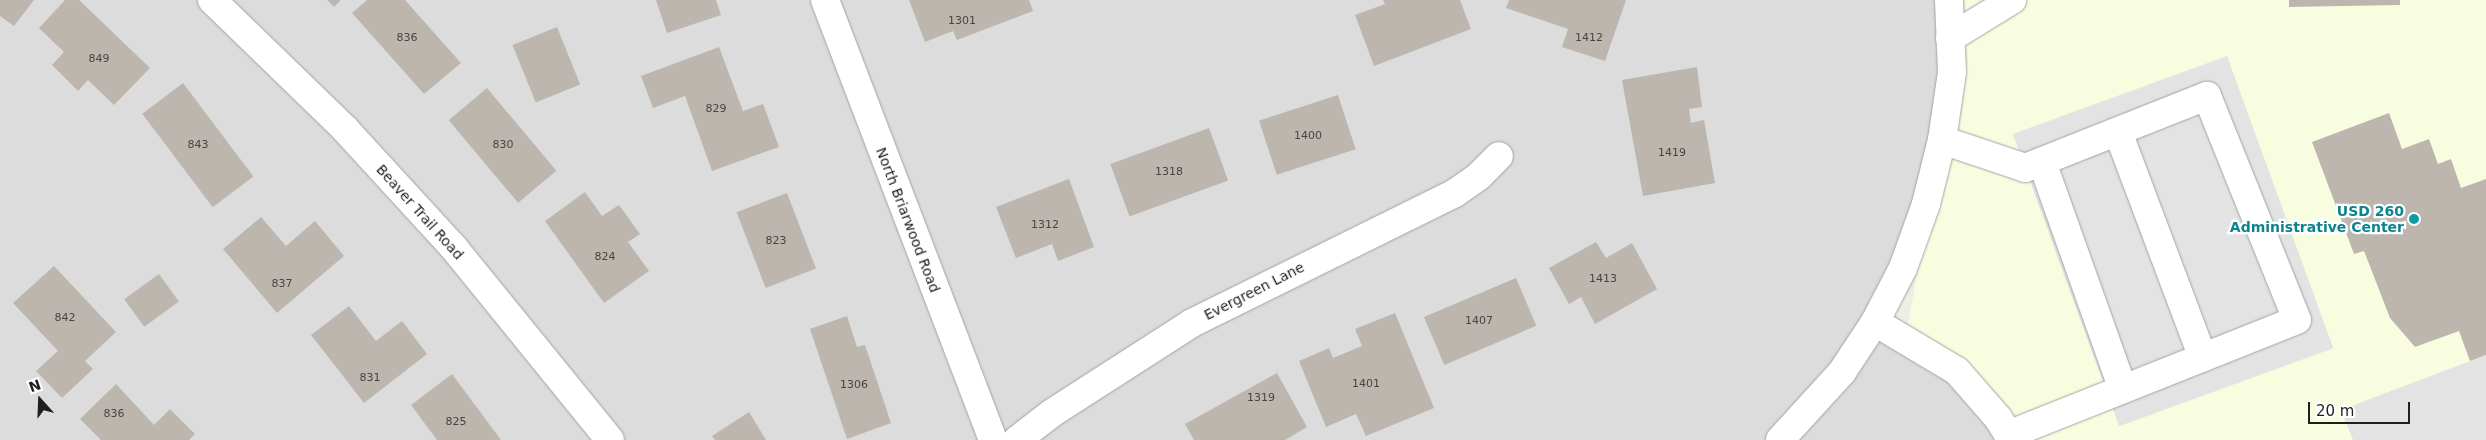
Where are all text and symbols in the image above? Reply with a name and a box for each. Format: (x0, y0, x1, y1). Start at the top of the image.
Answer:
house number: 1301 (948, 14, 976, 28)
house number: 836 (397, 31, 417, 45)
house number: 1412 (1575, 31, 1603, 45)
house number: 849 (89, 52, 109, 66)
house number: 829 (706, 102, 726, 116)
house number: 1400 (1294, 129, 1322, 143)
house number: 843 (188, 138, 208, 152)
house number: 830 (493, 138, 513, 152)
street label: North Briarwood Road (873, 145, 943, 295)
house number: 1419 (1658, 146, 1686, 160)
street label: Beaver Trail Road (373, 161, 467, 263)
house number: 1318 (1155, 165, 1183, 179)
place label: USD 260 Administrative Center (2230, 203, 2404, 236)
marker: USD 260 Administrative Center (2408, 213, 2420, 225)
house number: 1312 (1031, 218, 1059, 232)
house number: 823 (766, 234, 786, 248)
house number: 824 (595, 250, 615, 264)
street label: Evergreen Lane (1201, 259, 1307, 323)
house number: 1413 (1589, 272, 1617, 286)
house number: 837 (272, 277, 292, 291)
house number: 842 (55, 311, 75, 325)
house number: 1407 (1465, 314, 1493, 328)
house number: 831 (360, 371, 380, 385)
north arrow (15, 375, 65, 425)
text: N (27, 376, 43, 395)
house number: 1401 (1352, 377, 1380, 391)
house number: 1306 (840, 378, 868, 392)
house number: 1319 (1247, 391, 1275, 405)
scale bar (2311, 392, 2414, 424)
text: 20 m (2316, 402, 2354, 420)
house number: 836 (104, 407, 124, 421)
house number: 825 (446, 415, 466, 429)

